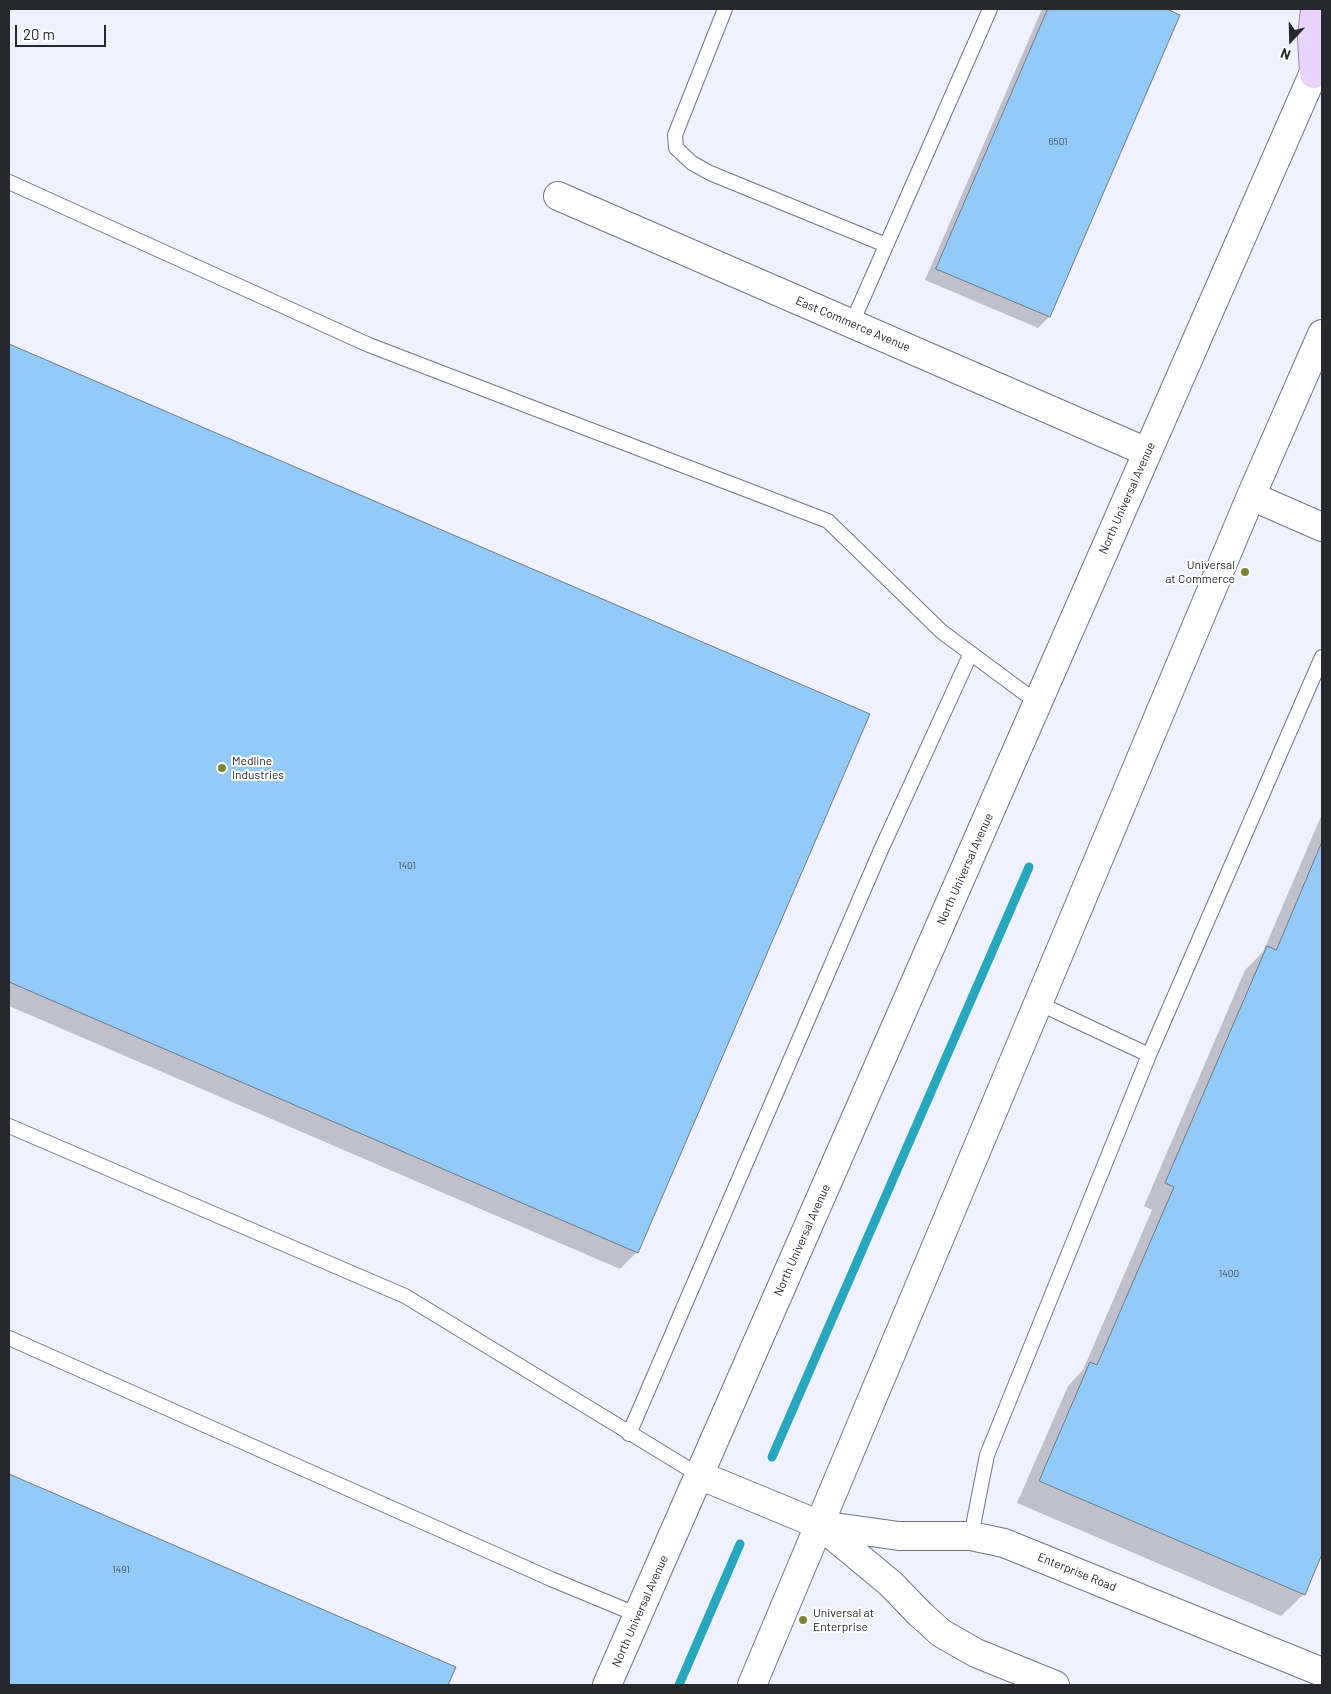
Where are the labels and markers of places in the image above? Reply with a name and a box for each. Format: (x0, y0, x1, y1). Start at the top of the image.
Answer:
place label: Universal at Commerce (1165, 558, 1235, 586)
marker: Universal at Commerce (1239, 566, 1251, 578)
place label: Medline Industries (232, 754, 284, 782)
marker: Medline Industries (216, 762, 228, 774)
place label: Universal at Enterprise (813, 1606, 874, 1634)
marker: Universal at Enterprise (797, 1614, 809, 1626)

